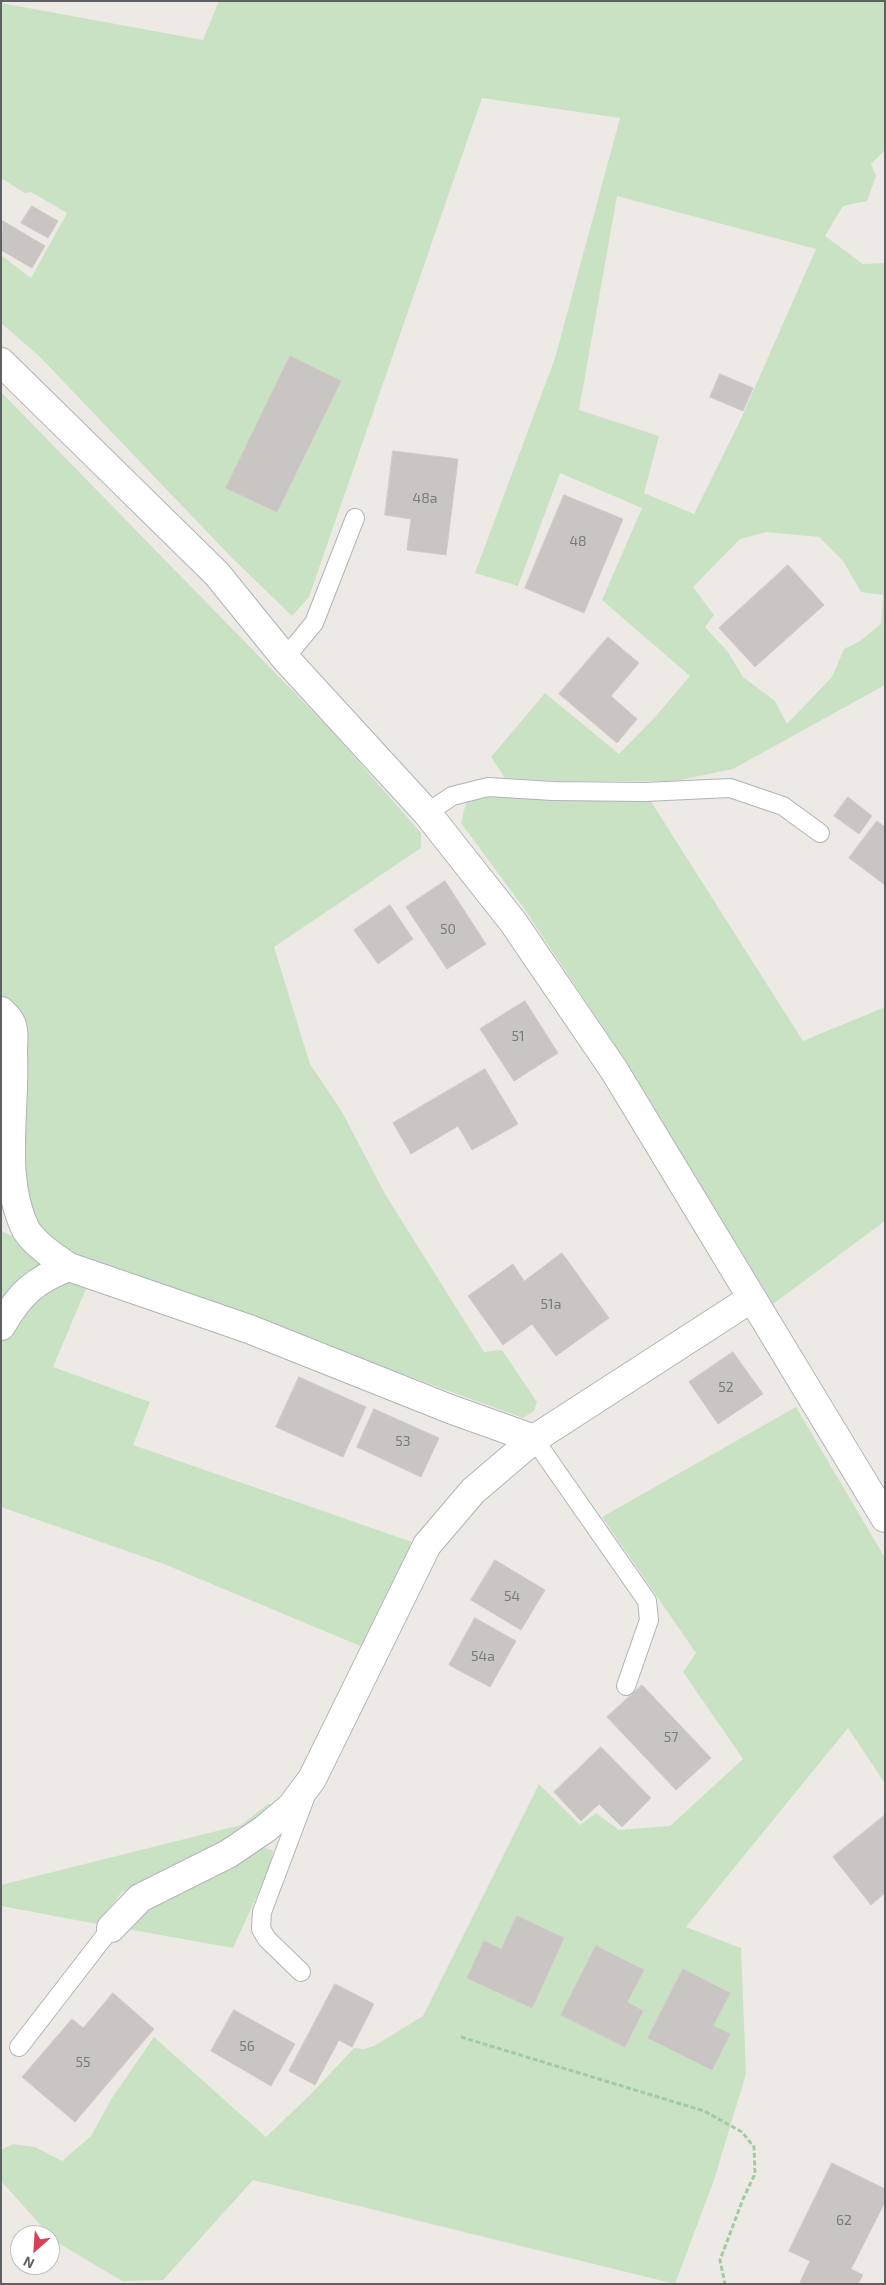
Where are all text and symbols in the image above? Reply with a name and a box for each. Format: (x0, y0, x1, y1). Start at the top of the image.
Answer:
house number: 48a (413, 490, 437, 506)
house number: 48 (569, 533, 587, 549)
house number: 50 (440, 921, 456, 937)
house number: 51 (511, 1028, 525, 1044)
house number: 51a (541, 1296, 561, 1312)
house number: 52 (718, 1379, 734, 1395)
house number: 53 (395, 1433, 411, 1449)
house number: 54 (504, 1588, 520, 1604)
house number: 54a (471, 1648, 495, 1664)
house number: 57 (664, 1729, 678, 1745)
house number: 56 (239, 2038, 255, 2054)
house number: 55 (75, 2054, 91, 2070)
house number: 62 (836, 2212, 852, 2228)
north arrow (10, 2225, 60, 2275)
text: N (20, 2253, 37, 2273)

